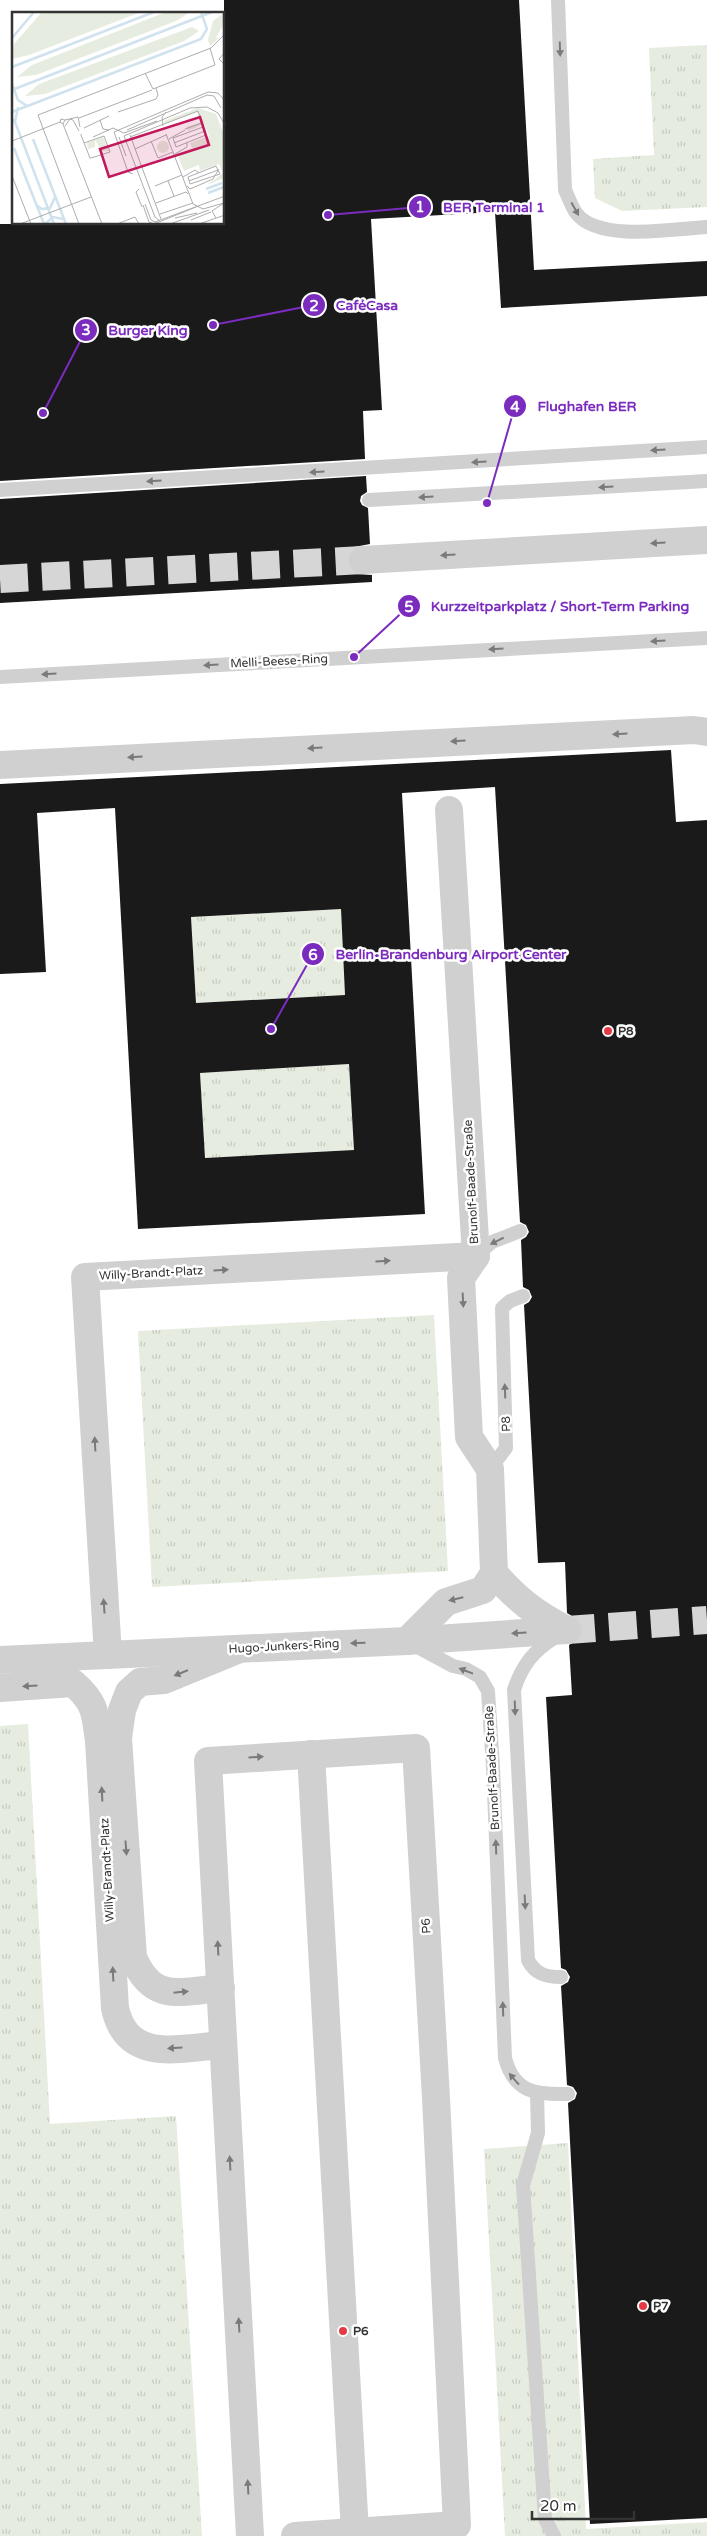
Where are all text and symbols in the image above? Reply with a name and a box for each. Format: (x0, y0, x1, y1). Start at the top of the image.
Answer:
inset map (12, 12, 225, 225)
one-way arrow (556, 41, 564, 57)
callout: BER Terminal 1 (408, 193, 554, 222)
text: 1 (415, 198, 425, 216)
text: BER Terminal 1 (443, 199, 545, 216)
one-way arrow (570, 202, 579, 215)
callout: CaféCasa (301, 291, 408, 320)
text: 2 (309, 297, 319, 315)
text: CaféCasa (336, 297, 398, 314)
callout: Burger King (74, 316, 198, 345)
text: 3 (81, 321, 91, 339)
text: Burger King (108, 322, 188, 339)
callout: Flughafen BER (503, 392, 647, 421)
text: 4 (510, 398, 520, 416)
text: Flughafen BER (537, 398, 637, 415)
one-way arrow (650, 447, 666, 455)
one-way arrow (471, 459, 487, 467)
one-way arrow (308, 468, 324, 476)
one-way arrow (146, 478, 162, 486)
one-way arrow (598, 483, 614, 491)
one-way arrow (418, 493, 434, 501)
one-way arrow (650, 539, 666, 547)
one-way arrow (439, 552, 455, 560)
callout: Kurzzeitparkplatz / Short-Term Parking (396, 592, 700, 621)
text: 5 (404, 598, 414, 616)
text: Kurzzeitparkplatz / Short-Term Parking (431, 598, 690, 615)
one-way arrow (650, 637, 666, 645)
one-way arrow (488, 646, 504, 654)
street label: Melli-Beese-Ring (230, 651, 328, 671)
one-way arrow (203, 662, 219, 670)
one-way arrow (41, 671, 57, 679)
one-way arrow (612, 730, 628, 738)
one-way arrow (450, 738, 466, 746)
one-way arrow (306, 744, 322, 752)
one-way arrow (126, 754, 142, 762)
callout: Berlin-Brandenburg Airport Center (301, 940, 577, 969)
text: 6 (308, 946, 318, 964)
text: Berlin-Brandenburg Airport Center (336, 946, 567, 963)
place label: P8 (618, 1024, 634, 1038)
marker: P8 (602, 1025, 614, 1037)
street label: Brunolf-Baade-Straße (461, 1119, 481, 1245)
one-way arrow (489, 1237, 504, 1245)
one-way arrow (375, 1257, 391, 1265)
street label: Willy-Brandt-Platz (99, 1263, 203, 1283)
one-way arrow (213, 1265, 229, 1273)
one-way arrow (459, 1292, 467, 1308)
one-way arrow (500, 1382, 508, 1398)
street label: P8 (499, 1416, 513, 1432)
one-way arrow (90, 1435, 98, 1451)
one-way arrow (448, 1595, 464, 1603)
one-way arrow (100, 1598, 108, 1614)
one-way arrow (511, 1630, 527, 1638)
street label: Hugo-Junkers-Ring (228, 1636, 340, 1656)
one-way arrow (350, 1639, 366, 1647)
one-way arrow (459, 1666, 473, 1674)
one-way arrow (173, 1669, 188, 1677)
one-way arrow (22, 1683, 38, 1691)
one-way arrow (511, 1700, 519, 1716)
street label: Brunolf-Baade-Straße (482, 1705, 502, 1831)
one-way arrow (249, 1753, 265, 1761)
one-way arrow (98, 1786, 106, 1802)
street label: Willy-Brandt-Platz (97, 1818, 117, 1922)
one-way arrow (492, 1839, 500, 1855)
one-way arrow (122, 1840, 130, 1856)
one-way arrow (521, 1894, 529, 1910)
street label: P6 (419, 1918, 433, 1934)
one-way arrow (214, 1940, 222, 1956)
one-way arrow (109, 1965, 117, 1981)
one-way arrow (173, 1988, 189, 1996)
one-way arrow (498, 2001, 506, 2017)
one-way arrow (166, 2045, 182, 2053)
one-way arrow (509, 2072, 520, 2085)
one-way arrow (225, 2155, 233, 2171)
place label: P7 (653, 2299, 669, 2313)
marker: P7 (637, 2300, 649, 2312)
one-way arrow (234, 2317, 242, 2333)
place label: P6 (353, 2324, 369, 2338)
marker: P6 (337, 2325, 349, 2337)
one-way arrow (243, 2479, 251, 2495)
scale bar (532, 2488, 634, 2520)
text: 20 m (540, 2497, 577, 2515)

